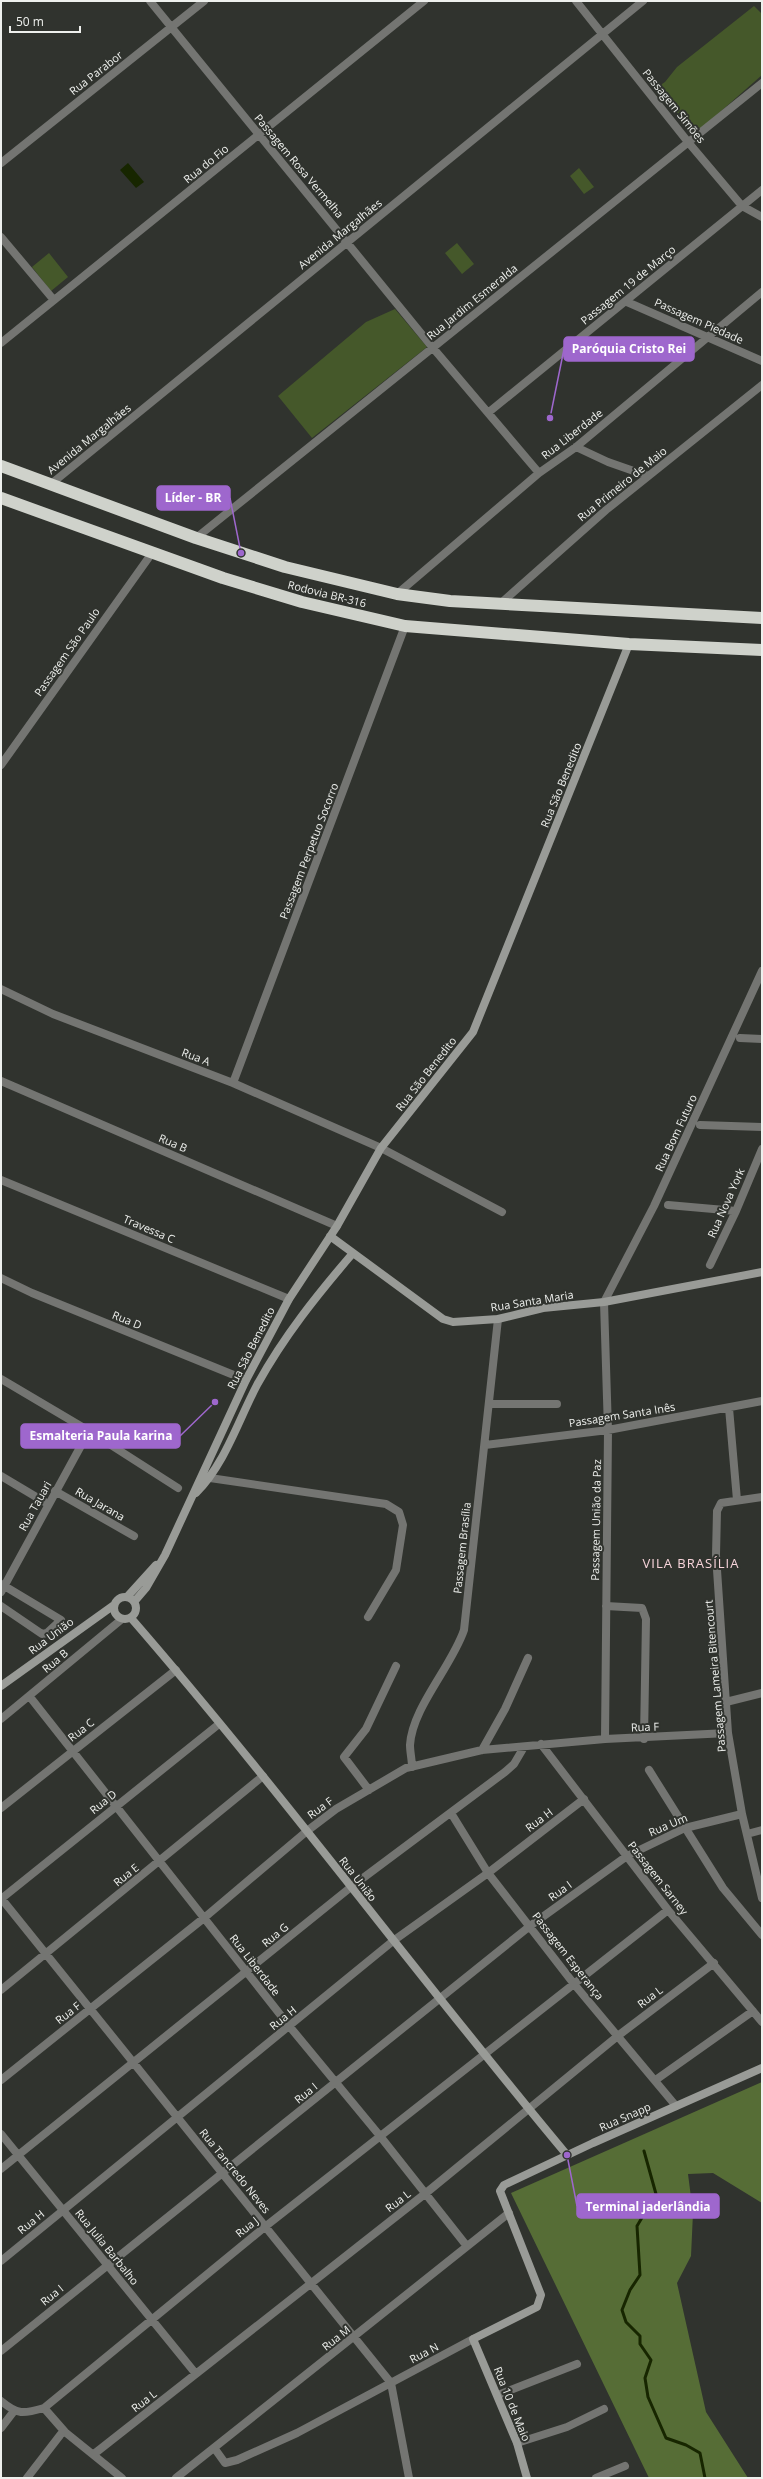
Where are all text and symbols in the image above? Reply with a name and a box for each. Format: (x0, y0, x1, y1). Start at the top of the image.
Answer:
scale bar (10, 8, 80, 34)
text: 50 m (16, 13, 44, 30)
street label: Rua Parabor (66, 47, 126, 98)
street label: Passagem Simões (640, 65, 709, 146)
street label: Passagem Rosa Vermelha (251, 111, 347, 221)
street label: Rua do Fio (180, 141, 232, 186)
street label: Avenida Margalhães (295, 195, 385, 272)
street label: Passagem 19 de Março (577, 241, 679, 328)
street label: Rua Jardim Esmeralda (423, 260, 520, 343)
street label: Passagem Piedade (652, 294, 746, 347)
callout: Paróquia Cristo Rei (564, 337, 694, 361)
text: Paróquia Cristo Rei (572, 340, 686, 357)
street label: Avenida Margalhães (44, 400, 134, 477)
street label: Rua Liberdade (538, 405, 606, 462)
street label: Rua Primeiro de Maio (574, 443, 670, 524)
callout: Líder - BR (157, 486, 230, 510)
text: Líder - BR (165, 489, 221, 506)
street label: Rodovia BR-316 (286, 577, 368, 611)
street label: Passagem São Paulo (30, 604, 103, 699)
street label: Rua São Benedito (537, 740, 585, 830)
street label: Passagem Perpetuo Socorro (276, 780, 342, 921)
street label: Rua São Benedito (392, 1033, 460, 1114)
street label: Rua A (180, 1044, 213, 1069)
street label: Rua Bom Futuro (651, 1091, 700, 1174)
street label: Rua B (157, 1130, 190, 1155)
street label: Rua Nova York (703, 1165, 748, 1240)
street label: Travessa C (121, 1211, 177, 1246)
street label: Rua Santa Maria (489, 1287, 574, 1314)
street label: Rua São Benedito (223, 1304, 278, 1391)
street label: Rua D (110, 1307, 144, 1332)
street label: Passagem Santa Inês (568, 1399, 676, 1430)
callout: Esmalteria Paula karina (21, 1424, 180, 1448)
text: Esmalteria Paula karina (30, 1427, 172, 1444)
street label: Passagem União da Paz (587, 1459, 604, 1581)
street label: Rua Tauari (15, 1478, 54, 1533)
street label: Rua Jarana (73, 1483, 128, 1524)
street label: Passagem Brasília (449, 1501, 474, 1594)
district label: VILA BRASÍLIA (643, 1554, 739, 1572)
street label: Passagem Lameira Bitencourt (700, 1599, 729, 1753)
street label: Rua União (25, 1614, 77, 1657)
street label: Rua B (39, 1645, 71, 1676)
street label: Rua C (64, 1715, 97, 1745)
street label: Rua F (631, 1719, 660, 1734)
street label: Rua D (86, 1786, 119, 1817)
street label: Rua F (304, 1793, 336, 1822)
street label: Rua H (522, 1804, 555, 1835)
street label: Rua Um (646, 1810, 689, 1839)
street label: Passagem Sarney (625, 1838, 692, 1918)
street label: Rua União (336, 1853, 381, 1904)
street label: Rua E (110, 1860, 142, 1889)
street label: Rua I (545, 1877, 574, 1904)
street label: Passagem Esperança (529, 1909, 607, 2003)
street label: Rua G (258, 1919, 291, 1950)
street label: Rua Liberdade (227, 1931, 284, 1999)
street label: Rua L (634, 1982, 666, 2011)
street label: Rua F (52, 1998, 84, 2027)
street label: Rua H (266, 2002, 299, 2033)
street label: Rua I (291, 2079, 320, 2106)
street label: Rua Snapp (597, 2098, 653, 2135)
street label: Rua Tancredo Neves (197, 2125, 274, 2216)
street label: Rua L (382, 2186, 414, 2215)
callout: Terminal jaderlândia (577, 2194, 719, 2218)
text: Terminal jaderlândia (585, 2198, 711, 2215)
street label: Rua H (14, 2206, 47, 2237)
street label: Rua Julia Barbalho (72, 2206, 143, 2288)
street label: Rua J (232, 2213, 261, 2240)
street label: Rua I (37, 2281, 66, 2308)
street label: Rua M (318, 2322, 353, 2354)
street label: Rua N (407, 2339, 441, 2366)
street label: Rua 10 de Maio (491, 2364, 534, 2444)
street label: Rua L (128, 2386, 160, 2415)

